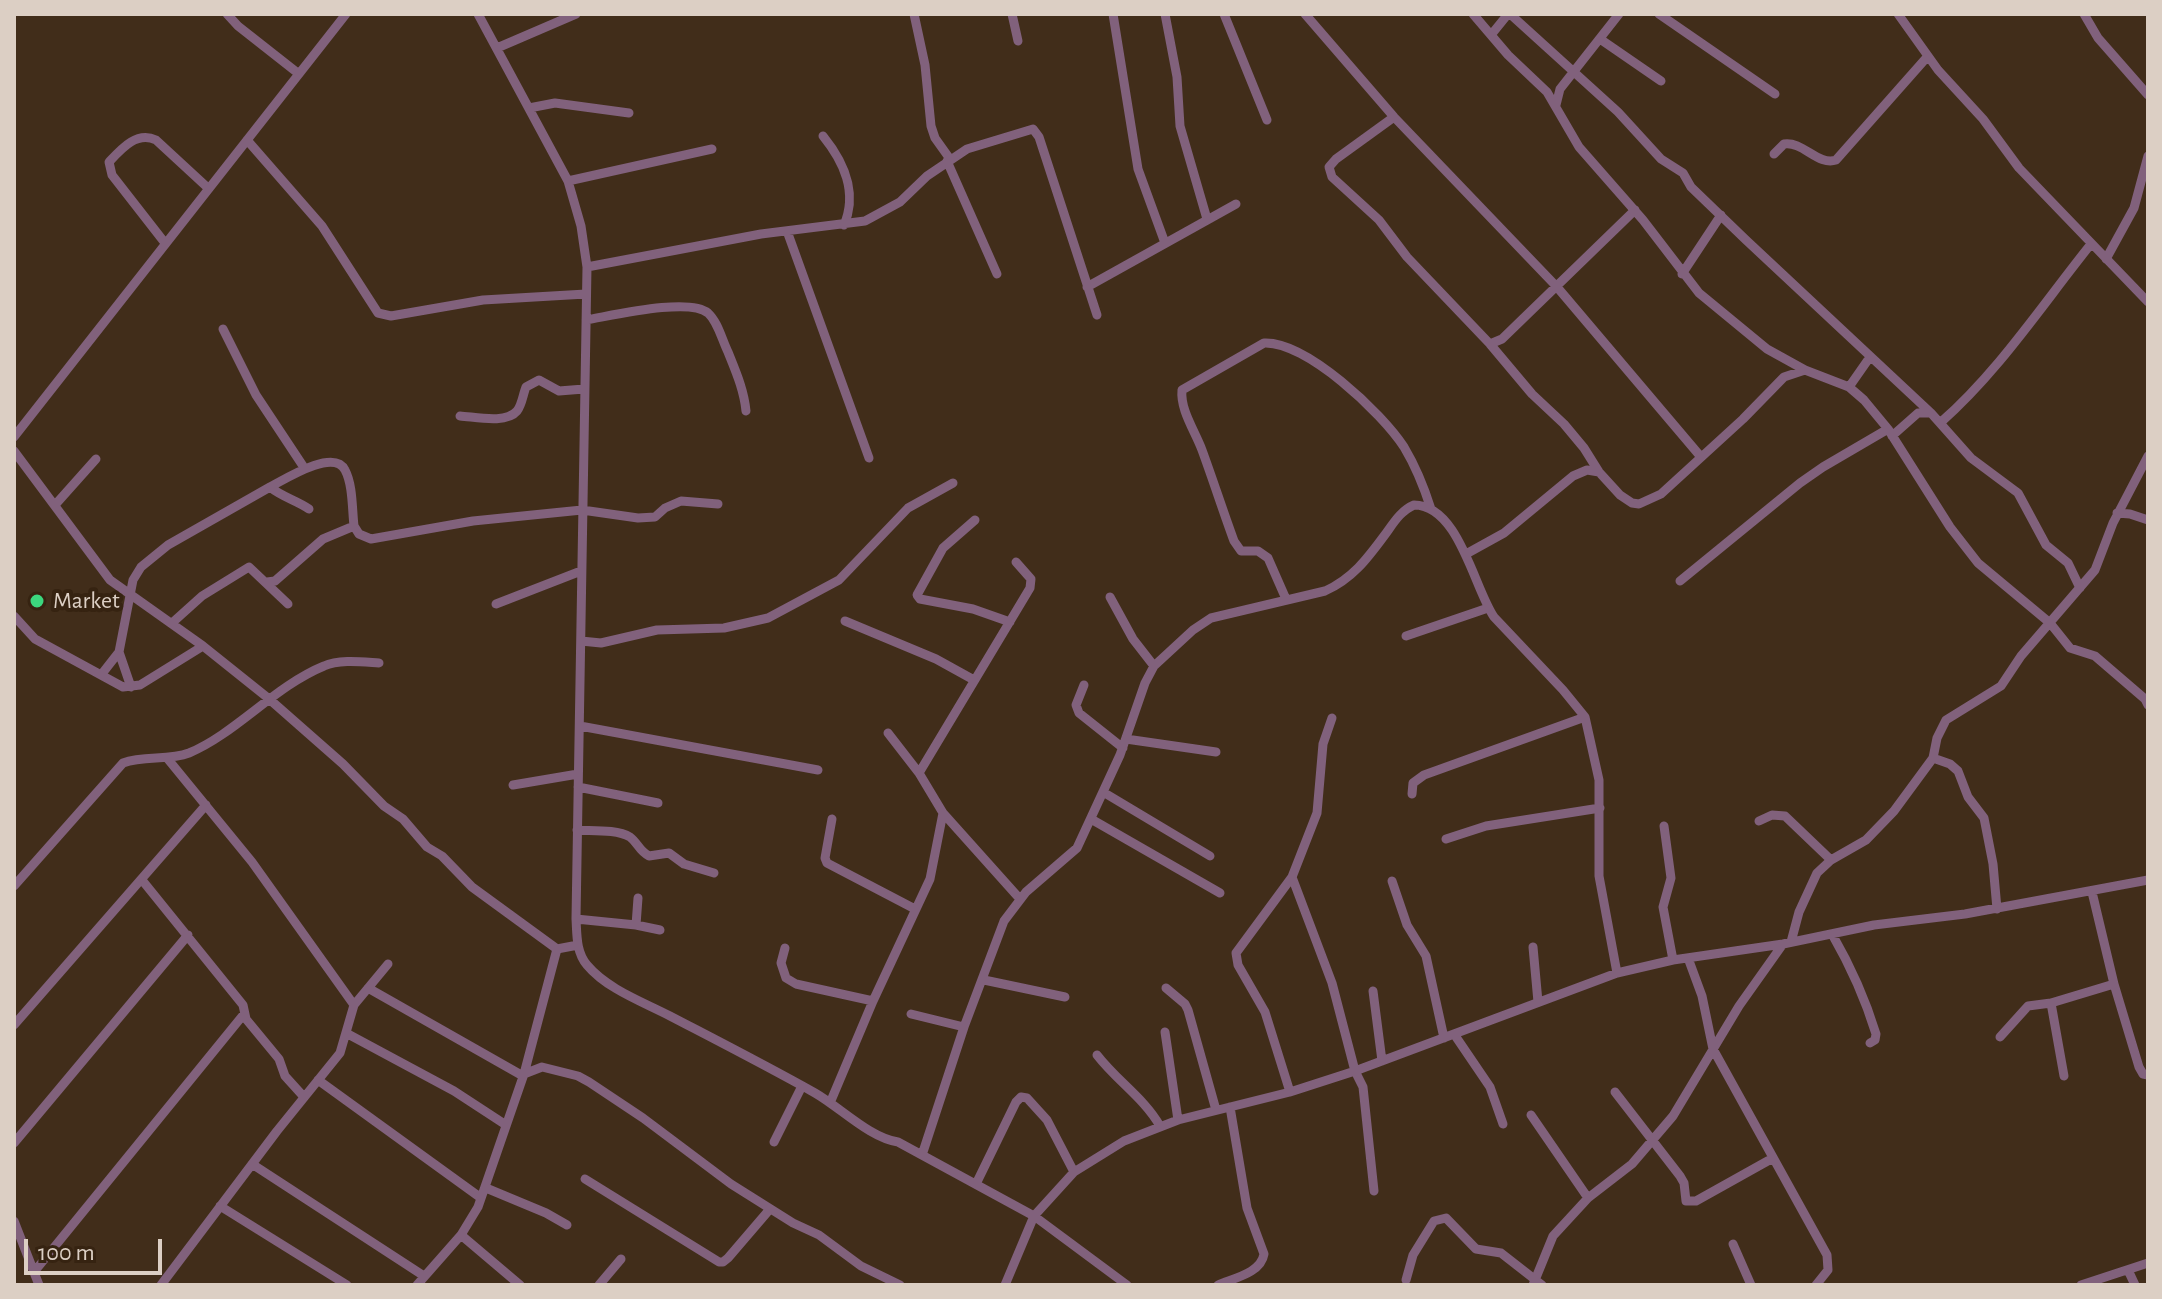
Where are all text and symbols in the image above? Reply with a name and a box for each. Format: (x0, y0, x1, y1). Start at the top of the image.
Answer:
place label: Market (53, 587, 120, 615)
marker: Market (28, 592, 46, 610)
scale bar (28, 1223, 166, 1273)
text: 100 m (38, 1241, 95, 1265)

